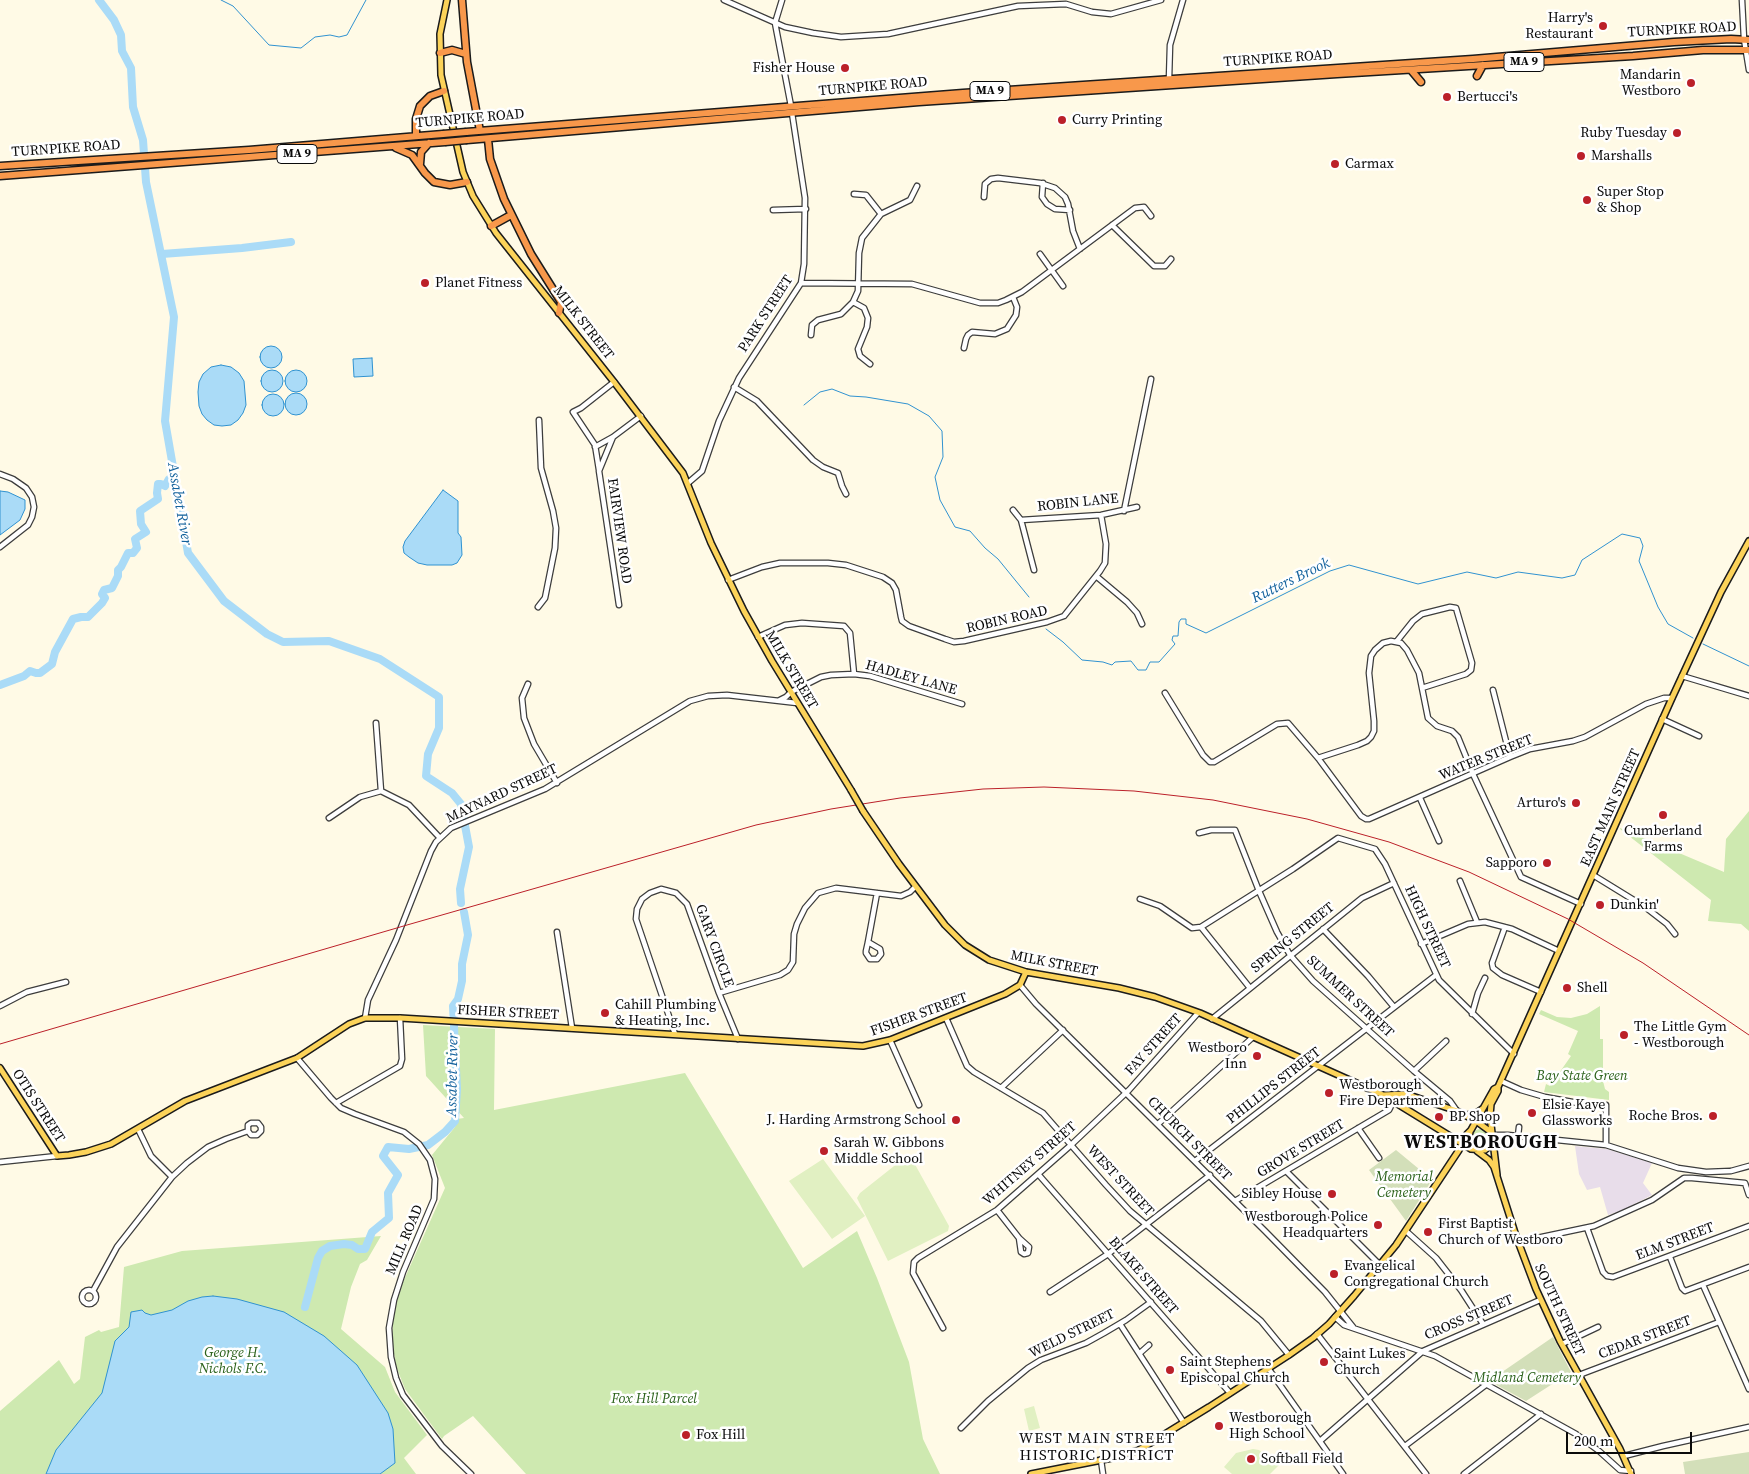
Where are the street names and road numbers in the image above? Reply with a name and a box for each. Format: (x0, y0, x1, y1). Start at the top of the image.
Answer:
street label: TURNPIKE ROAD (1627, 19, 1737, 41)
street label: TURNPIKE ROAD (1223, 47, 1333, 71)
road number: MA 9 (1504, 52, 1544, 72)
street label: TURNPIKE ROAD (818, 74, 928, 100)
road number: MA 9 (970, 82, 1010, 100)
street label: TURNPIKE ROAD (415, 106, 525, 132)
street label: TURNPIKE ROAD (11, 137, 121, 161)
road number: MA 9 (277, 144, 317, 164)
street label: PARK STREET (735, 272, 797, 356)
street label: MILK STREET (549, 283, 617, 363)
street label: FAIRVIEW ROAD (603, 477, 635, 585)
street label: ROBIN LANE (1036, 490, 1120, 516)
street label: ROBIN ROAD (965, 602, 1049, 638)
street label: MILK STREET (761, 628, 821, 712)
street label: HADLEY LANE (863, 657, 959, 699)
street label: WATER STREET (1437, 732, 1535, 784)
street label: EAST MAIN STREET (1578, 747, 1644, 869)
street label: MAYNARD STREET (444, 761, 560, 827)
street label: HIGH STREET (1400, 883, 1454, 971)
street label: SPRING STREET (1248, 899, 1338, 977)
street label: GARY CIRCLE (691, 902, 737, 990)
street label: MILK STREET (1009, 947, 1099, 981)
street label: SUMMER STREET (1303, 952, 1397, 1042)
street label: FISHER STREET (868, 990, 970, 1040)
street label: FISHER STREET (457, 1002, 559, 1024)
street label: FAY STREET (1122, 1011, 1186, 1079)
street label: PHILLIPS STREET (1224, 1044, 1324, 1128)
street label: OTIS STREET (8, 1066, 68, 1146)
street label: CHURCH STREET (1144, 1094, 1234, 1184)
street label: GROVE STREET (1254, 1116, 1348, 1182)
street label: WHITNEY STREET (980, 1119, 1080, 1209)
street label: WEST STREET (1083, 1142, 1157, 1220)
street label: MILL ROAD (383, 1202, 427, 1278)
street label: ELM STREET (1633, 1219, 1717, 1265)
street label: BLAKE STREET (1105, 1234, 1181, 1318)
street label: SOUTH STREET (1530, 1261, 1588, 1359)
street label: CROSS STREET (1422, 1292, 1516, 1344)
street label: WELD STREET (1026, 1306, 1118, 1362)
street label: CEDAR STREET (1596, 1313, 1694, 1363)

